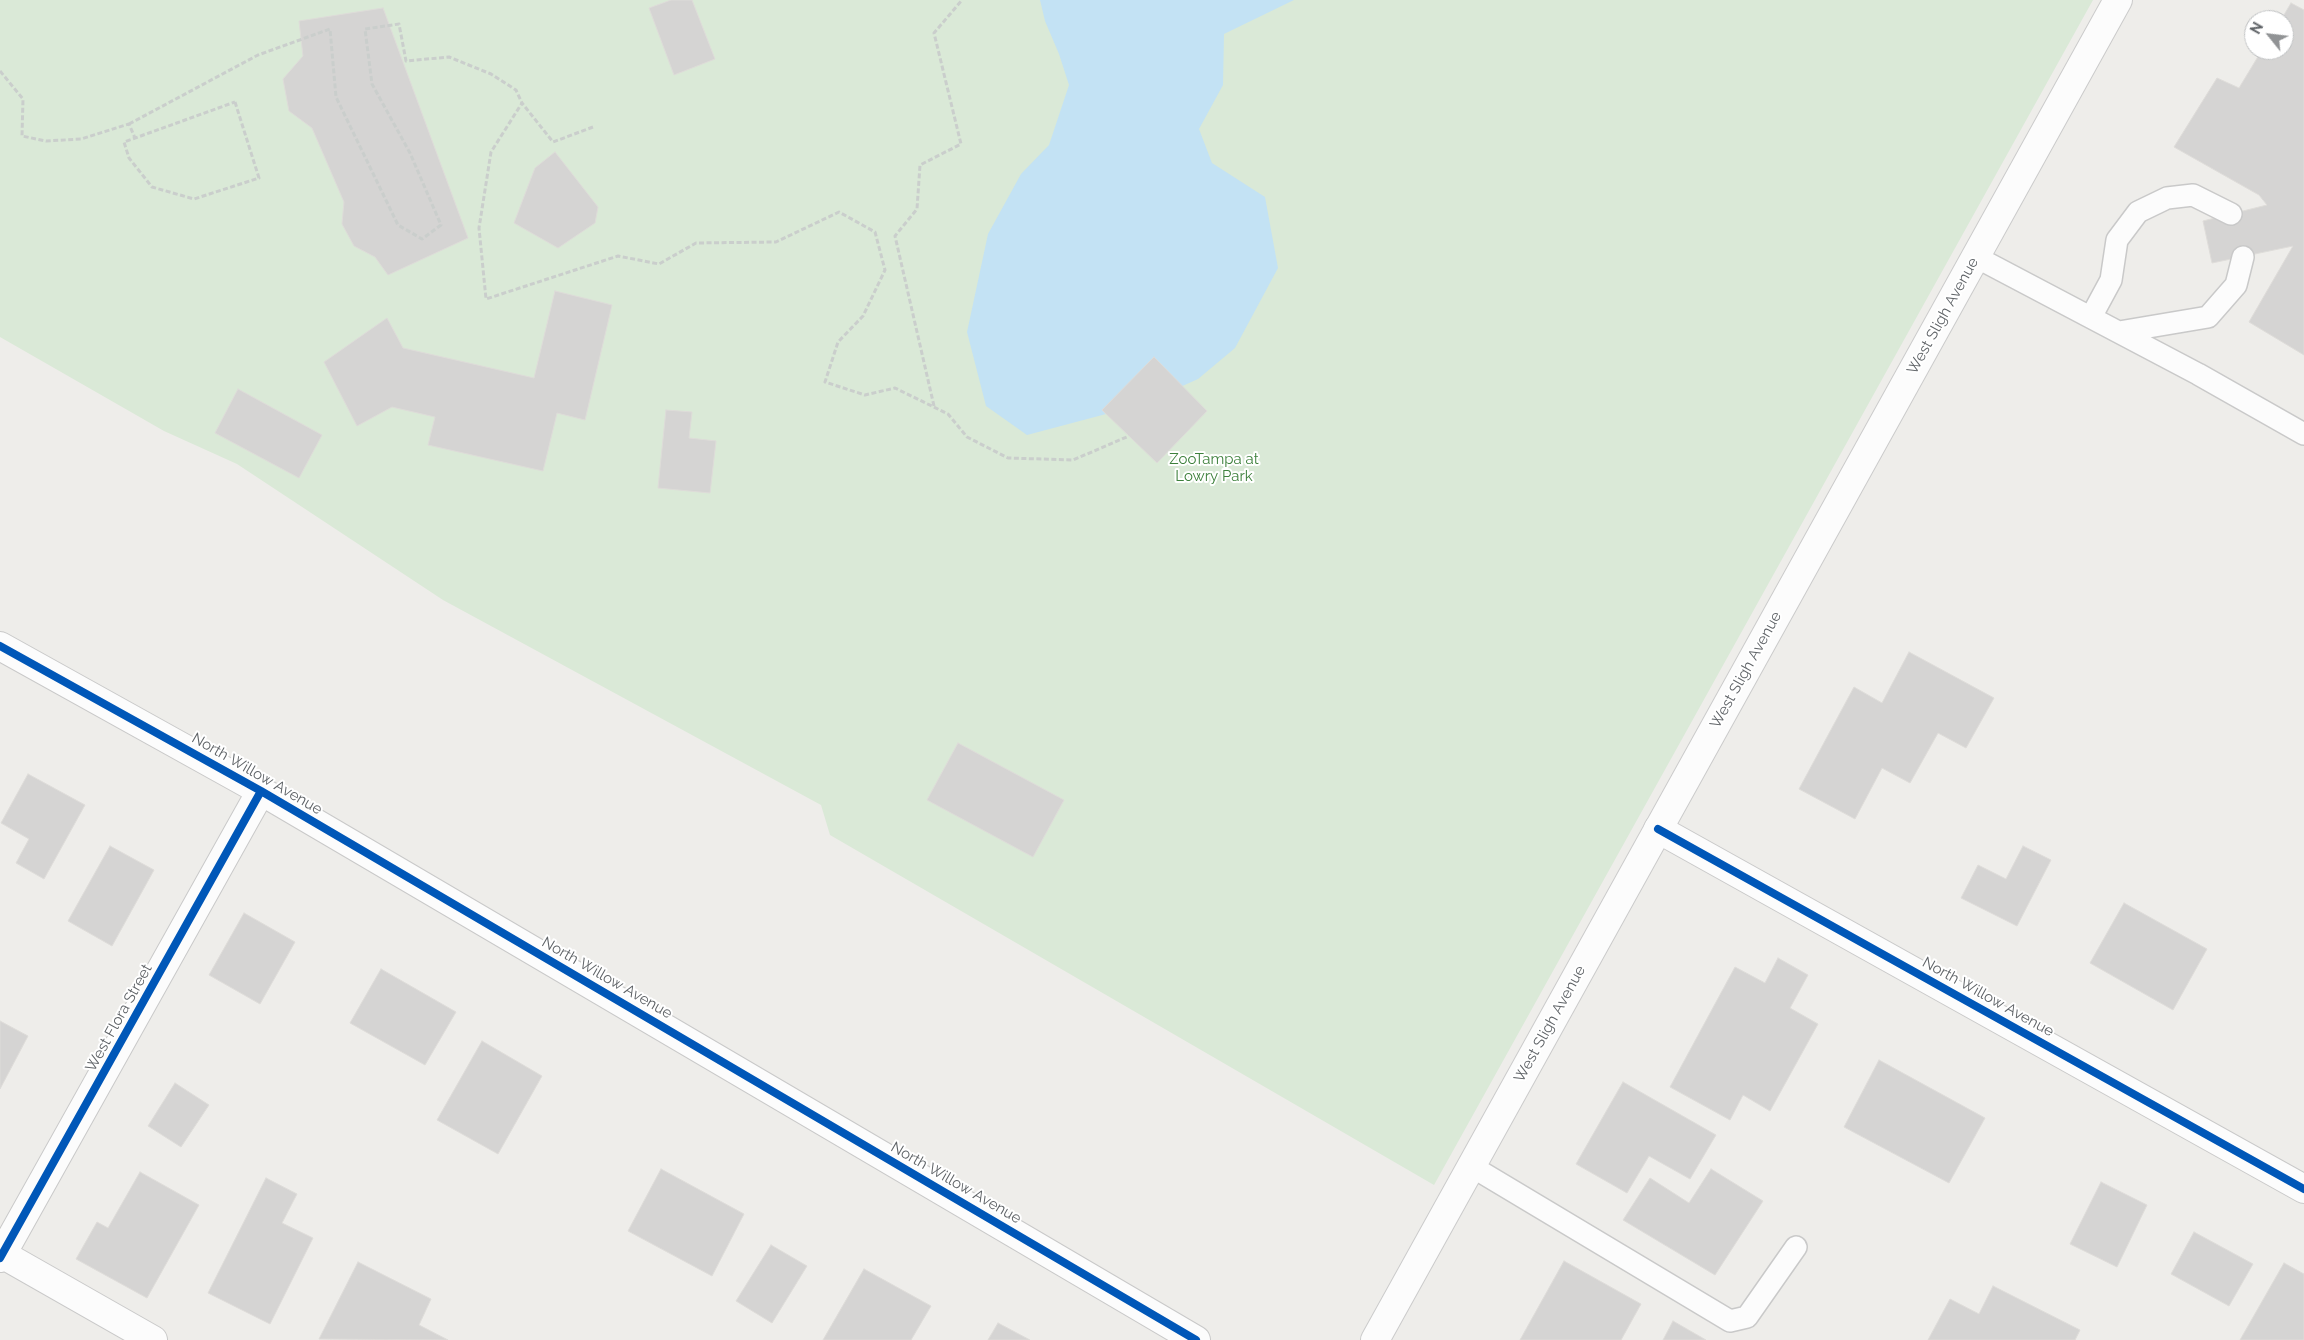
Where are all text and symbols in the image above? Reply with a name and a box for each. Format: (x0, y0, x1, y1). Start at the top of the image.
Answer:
north arrow (2244, 10, 2294, 60)
text: N (2247, 20, 2266, 37)
street label: West Sligh Avenue (1903, 255, 1983, 377)
park label: ZooTampa at Lowry Park (1169, 450, 1259, 485)
street label: West Sligh Avenue (1706, 609, 1786, 731)
street label: North Willow Avenue (189, 729, 325, 819)
street label: North Willow Avenue (539, 933, 675, 1023)
street label: North Willow Avenue (1919, 953, 2057, 1041)
street label: West Flora Street (82, 961, 156, 1075)
street label: West Sligh Avenue (1510, 963, 1590, 1085)
street label: North Willow Avenue (888, 1138, 1024, 1228)

